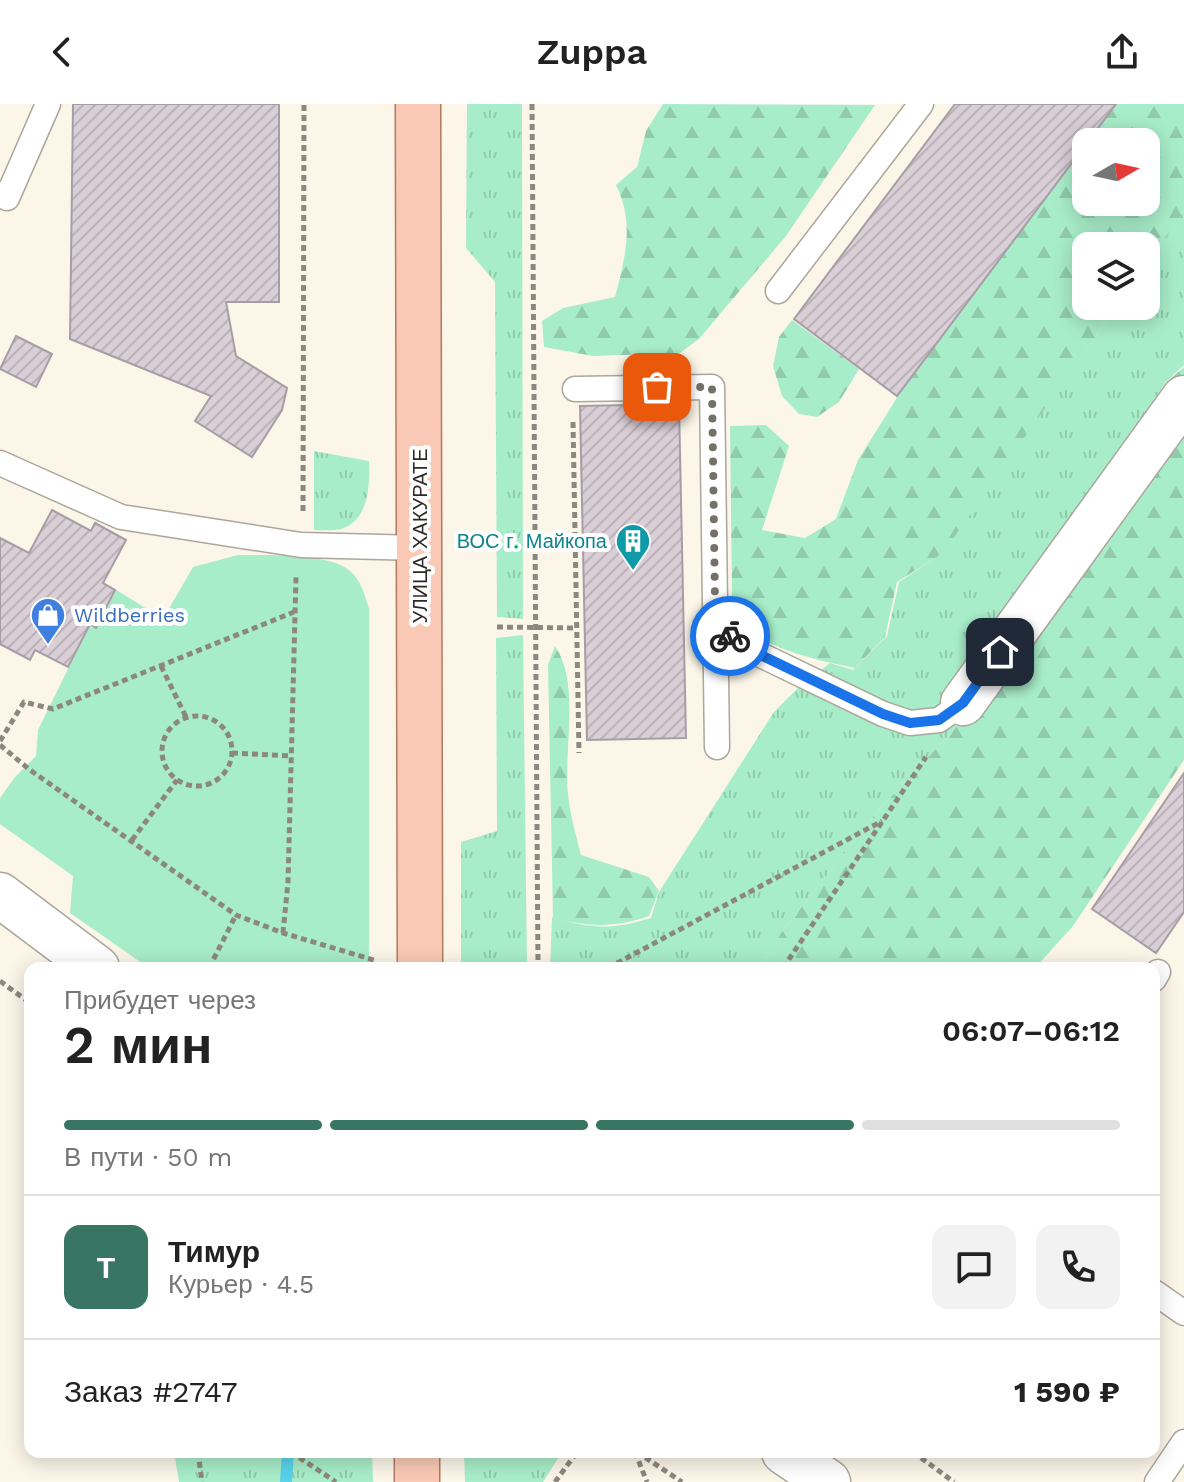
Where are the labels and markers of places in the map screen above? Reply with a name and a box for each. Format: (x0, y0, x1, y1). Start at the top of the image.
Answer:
pin (623, 353, 691, 421)
building icon: ВОС г. Майкопа (614, 522, 652, 572)
place label: ВОС г. Майкопа (457, 529, 608, 553)
shop icon: Wildberries (29, 596, 67, 646)
place label: Wildberries (74, 603, 185, 627)
pin (966, 618, 1034, 686)

